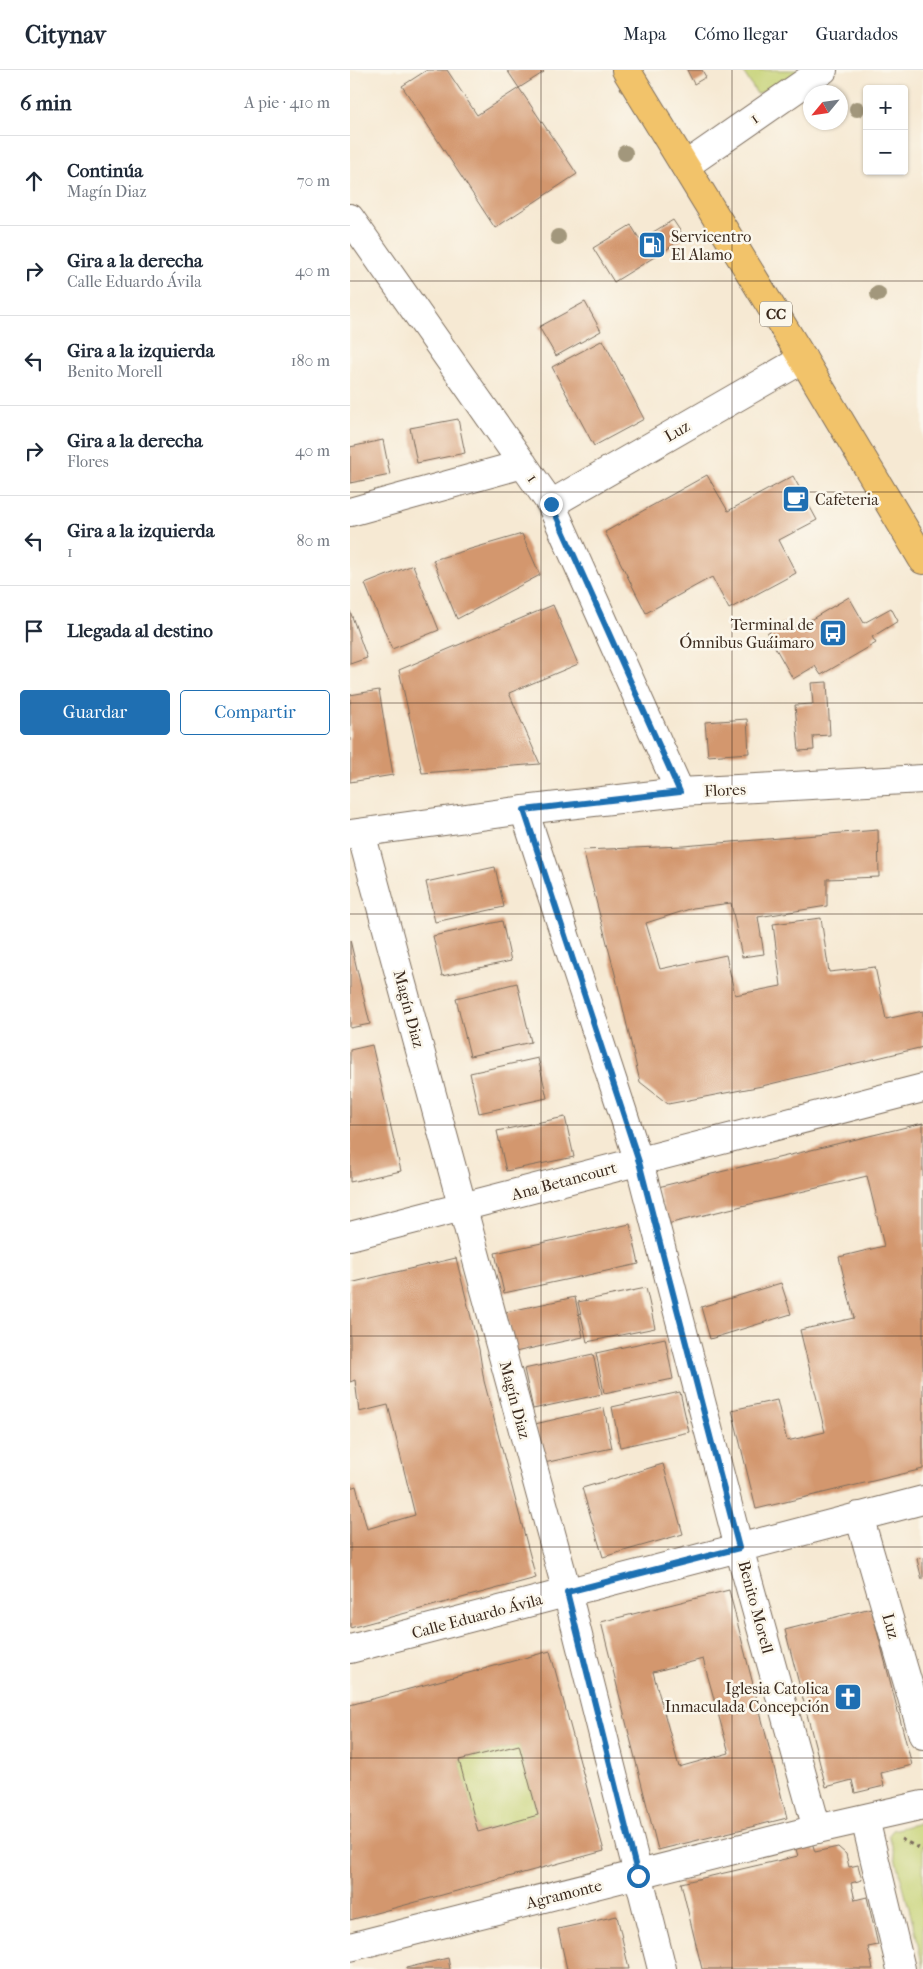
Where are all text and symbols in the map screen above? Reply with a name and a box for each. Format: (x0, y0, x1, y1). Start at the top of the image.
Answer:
text: Citynav (25, 21, 106, 49)
text: Mapa (623, 24, 666, 45)
text: Cómo llegar (694, 24, 788, 45)
text: Guardados (816, 24, 898, 45)
north arrow (803, 85, 848, 130)
map controls (863, 85, 908, 175)
button: + (863, 85, 908, 130)
text: 6 min (20, 91, 72, 115)
text: A pie · 410 m (244, 93, 330, 112)
street label: 1 (746, 109, 762, 127)
button: − (863, 130, 908, 175)
text: Continúa (67, 160, 143, 182)
icon: ahead (20, 167, 48, 195)
text: 70 m (297, 171, 330, 190)
text: Magín Diaz (67, 182, 147, 201)
place label: Servicentro El Alamo (671, 227, 751, 264)
fuel station icon: Servicentro El Alamo (637, 230, 667, 260)
text: Gira a la derecha (67, 250, 203, 272)
icon: right (20, 257, 48, 285)
text: 40 m (295, 261, 330, 280)
text: Calle Eduardo Ávila (67, 272, 202, 291)
road number: CC (760, 302, 792, 326)
text: Gira a la izquierda (67, 340, 214, 362)
icon: left (20, 347, 48, 375)
text: 180 m (291, 351, 330, 370)
text: Benito Morell (67, 362, 162, 381)
street label: Luz (661, 416, 693, 446)
text: Gira a la derecha (67, 430, 203, 452)
icon: right (20, 437, 48, 465)
text: 40 m (295, 441, 330, 460)
text: Flores (67, 452, 109, 471)
street label: 1 (524, 470, 542, 486)
cafe icon: Cafeteria (781, 484, 811, 514)
place label: Cafeteria (815, 490, 879, 509)
route end (540, 493, 563, 516)
text: Gira a la izquierda (67, 520, 214, 542)
icon: left (20, 527, 48, 555)
text: 80 m (296, 531, 330, 550)
text: 1 (67, 542, 73, 561)
place label: Terminal de Ómnibus Guáimaro (679, 615, 814, 652)
icon: arrive (20, 617, 48, 645)
bus stop icon: Terminal de Ómnibus Guáimaro (818, 618, 848, 648)
text: Llegada al destino (67, 620, 213, 642)
button: Guardar (20, 690, 170, 735)
button: Compartir (180, 690, 330, 735)
street label: Flores (704, 779, 746, 801)
street label: Magín Diaz (390, 968, 428, 1050)
street label: Ana Betancourt (509, 1158, 619, 1204)
street label: Magín Diaz (496, 1359, 534, 1441)
street label: Benito Morell (734, 1558, 778, 1656)
street label: Calle Eduardo Ávila (409, 1588, 545, 1643)
street label: Luz (878, 1611, 904, 1641)
place label: Iglesia Catolica Inmaculada Concepción (665, 1679, 830, 1716)
church icon: Iglesia Catolica Inmaculada Concepción (833, 1682, 863, 1712)
route start (627, 1865, 650, 1888)
street label: Agramonte (523, 1875, 604, 1913)

